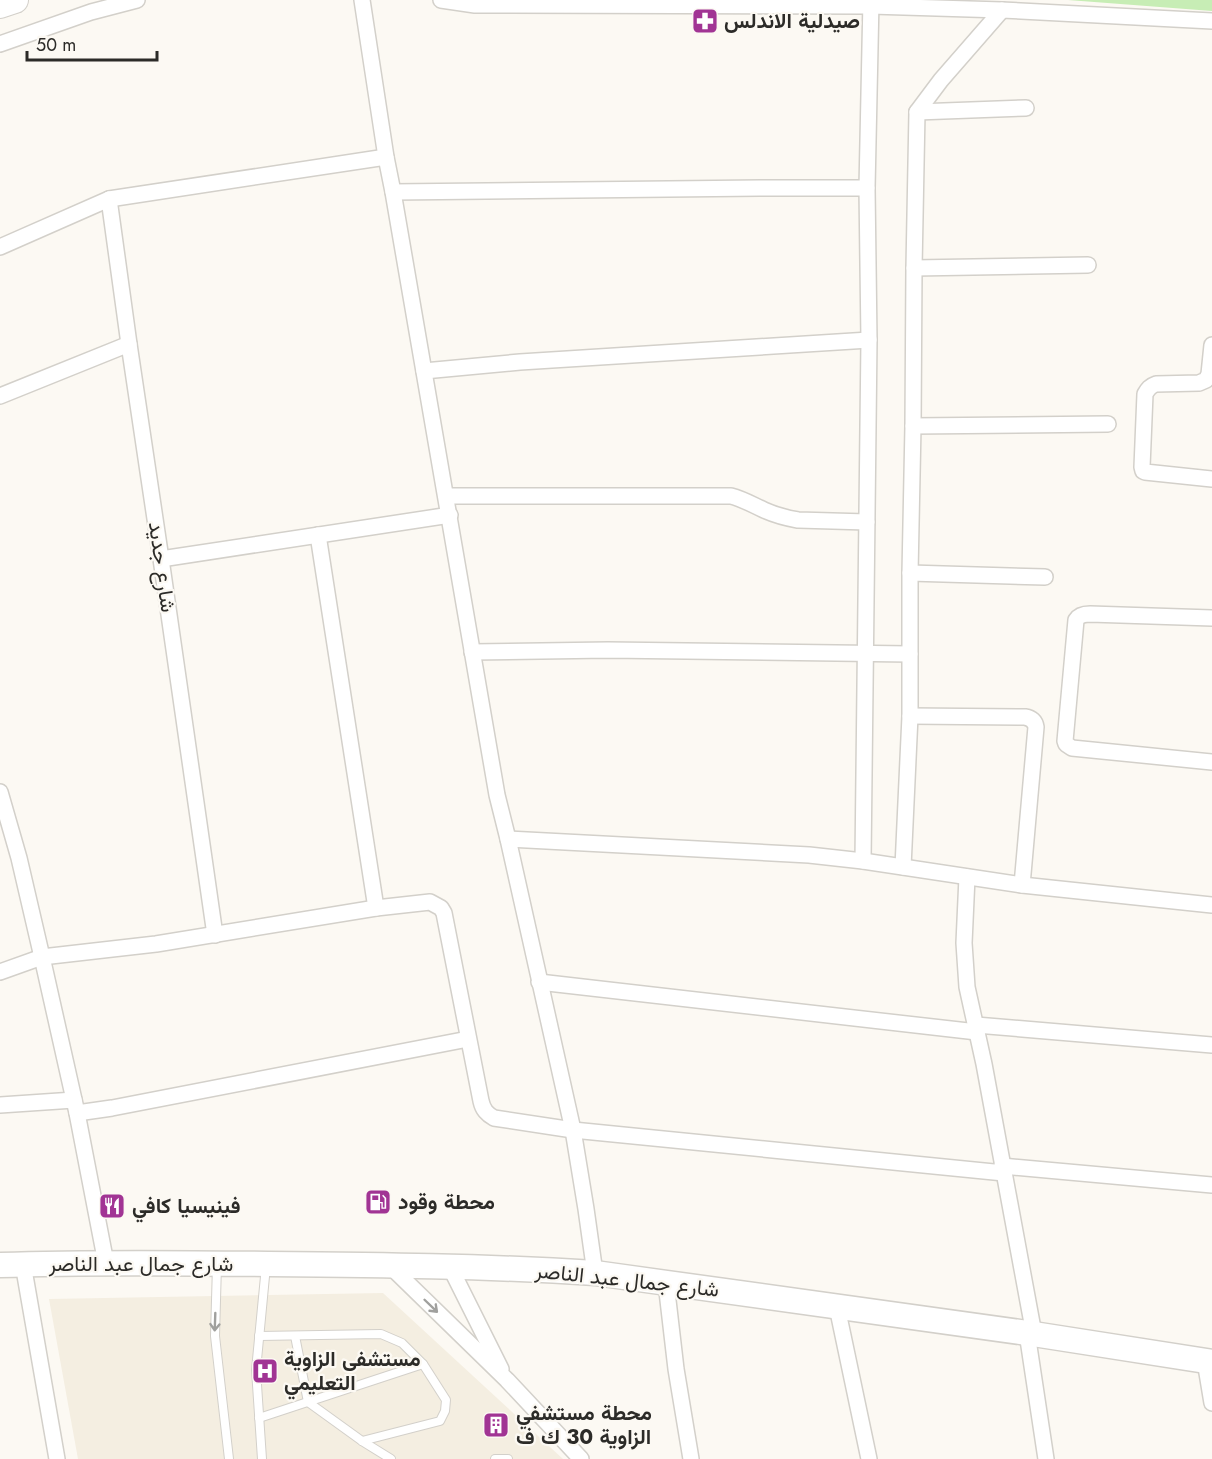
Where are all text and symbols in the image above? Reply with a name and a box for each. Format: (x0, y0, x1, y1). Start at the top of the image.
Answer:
pharmacy icon: صيدلية الاندلس (690, 6, 720, 36)
place label: صيدلية الاندلس (724, 6, 860, 36)
scale bar (27, 24, 158, 62)
text: 50 m (36, 32, 76, 58)
street label: شارع جديد (141, 520, 183, 614)
fuel station icon: محطة وقود (363, 1187, 393, 1217)
place label: محطة وقود (398, 1187, 495, 1217)
restaurant icon: فينيسيا كافي (97, 1191, 127, 1221)
place label: فينيسيا كافي (132, 1191, 241, 1223)
street label: شارع جمال عبد الناصر (48, 1249, 233, 1279)
street label: شارع جمال عبد الناصر (533, 1255, 720, 1305)
one-way arrow (423, 1299, 438, 1313)
one-way arrow (209, 1312, 221, 1332)
place label: مستشفى الزاوية التعليمي (284, 1344, 421, 1400)
hospital icon: مستشفى الزاوية التعليمي (250, 1356, 280, 1386)
place label: محطة مستشفي الزاوية 30 ك ف (516, 1398, 652, 1452)
building icon: محطة مستشفي الزاوية 30 ك ف (481, 1410, 511, 1440)

